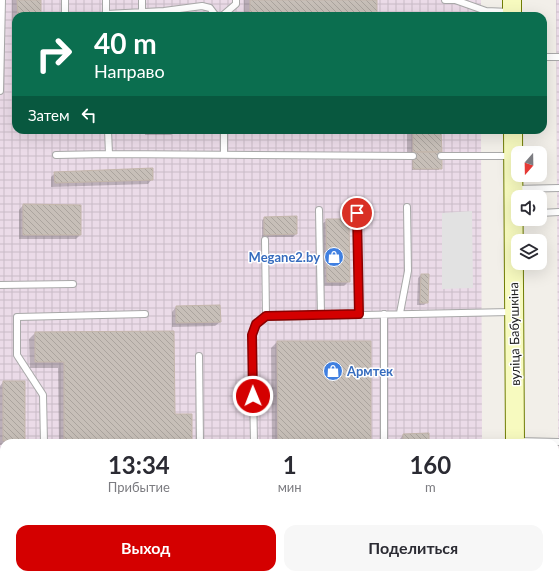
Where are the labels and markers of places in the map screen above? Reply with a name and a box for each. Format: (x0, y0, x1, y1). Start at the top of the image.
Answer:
pin (340, 196, 374, 230)
shop icon: Megane2.by (323, 246, 345, 268)
place label: Megane2.by (249, 249, 320, 265)
shop icon: Армтек (322, 360, 344, 382)
place label: Армтек (346, 363, 393, 379)

